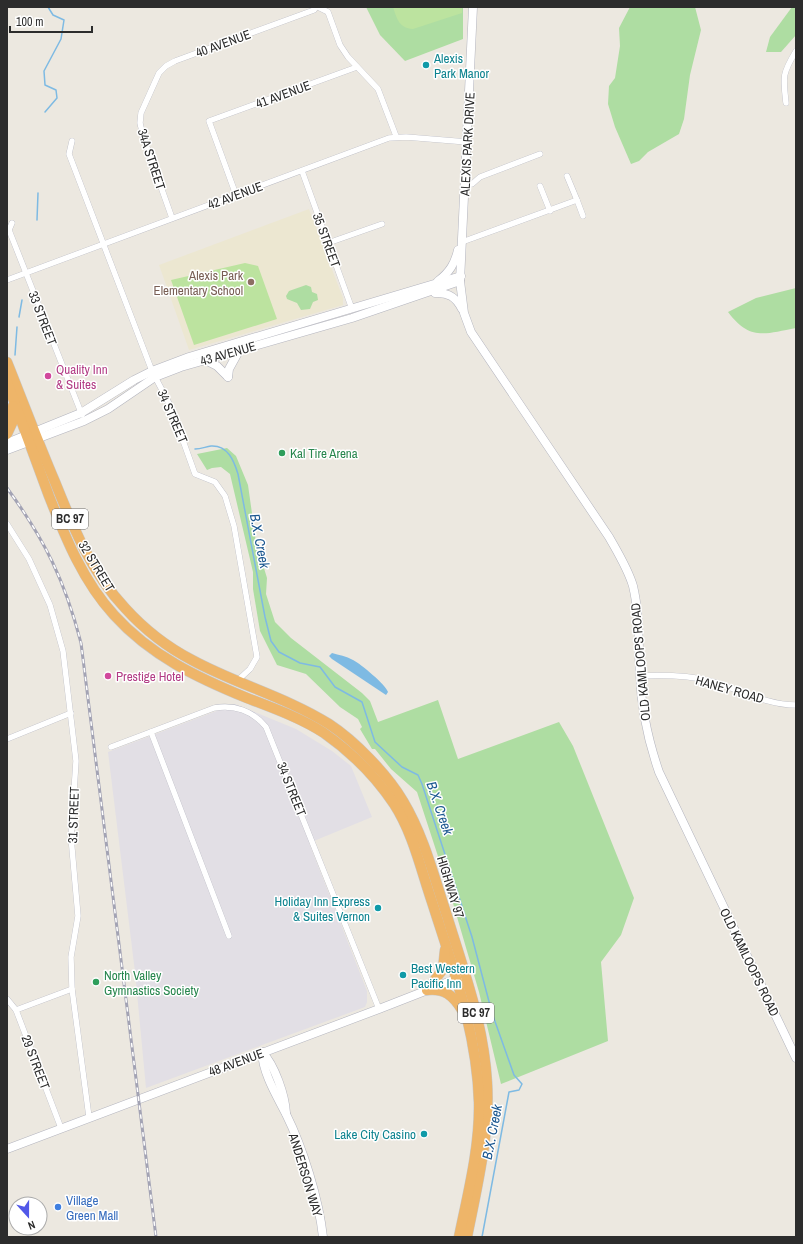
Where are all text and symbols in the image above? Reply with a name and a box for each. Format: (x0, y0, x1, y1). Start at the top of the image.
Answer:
scale bar (10, 8, 92, 34)
text: 100 m (16, 14, 43, 30)
street label: 40 AVENUE (193, 26, 253, 61)
place label: Alexis Park Manor (433, 50, 490, 82)
marker: Alexis Park Manor (421, 60, 431, 70)
street label: 41 AVENUE (253, 77, 313, 112)
street label: ALEXIS PARK DRIVE (456, 92, 479, 197)
street label: 34A STREET (134, 126, 170, 192)
street label: 42 AVENUE (205, 178, 265, 213)
street label: 35 STREET (309, 211, 344, 270)
place label: Alexis Park Elementary School (154, 267, 244, 299)
marker: Alexis Park Elementary School (246, 277, 256, 287)
street label: 33 STREET (24, 289, 61, 348)
street label: 43 AVENUE (198, 337, 258, 370)
place label: Quality Inn & Suites (56, 361, 108, 393)
marker: Quality Inn & Suites (43, 371, 53, 381)
street label: 34 STREET (154, 387, 192, 446)
place label: Kal Tire Arena (290, 445, 358, 462)
marker: Kal Tire Arena (277, 448, 287, 458)
road number: BC 97 (52, 509, 88, 529)
water label: B.X. Creek (246, 512, 274, 571)
street label: 32 STREET (75, 537, 119, 595)
street label: OLD KAMLOOPS ROAD (627, 602, 654, 722)
place label: Prestige Hotel (116, 668, 184, 685)
marker: Prestige Hotel (103, 671, 113, 681)
street label: HANEY ROAD (694, 672, 766, 707)
street label: 34 STREET (273, 760, 310, 819)
water label: B.X. Creek (422, 779, 458, 838)
street label: 31 STREET (64, 786, 83, 844)
street label: HIGHWAY 97 (433, 854, 468, 920)
place label: Holiday Inn Express & Suites Vernon (275, 893, 370, 925)
marker: Holiday Inn Express & Suites Vernon (373, 903, 383, 913)
street label: OLD KAMLOOPS ROAD (716, 905, 783, 1019)
place label: Best Western Pacific Inn (411, 960, 475, 992)
place label: North Valley Gymnastics Society (104, 967, 199, 999)
marker: Best Western Pacific Inn (398, 970, 408, 980)
marker: North Valley Gymnastics Society (91, 977, 101, 987)
road number: BC 97 (458, 1003, 494, 1023)
street label: 29 STREET (17, 1033, 54, 1092)
street label: 48 AVENUE (206, 1045, 266, 1080)
water label: B.X. Creek (478, 1102, 506, 1161)
place label: Lake City Casino (334, 1126, 416, 1143)
marker: Lake City Casino (419, 1129, 429, 1139)
street label: ANDERSON WAY (284, 1130, 326, 1219)
place label: Village Green Mall (66, 1192, 118, 1224)
north arrow (8, 1196, 48, 1236)
marker: Village Green Mall (53, 1202, 63, 1212)
text: N (26, 1218, 37, 1233)

